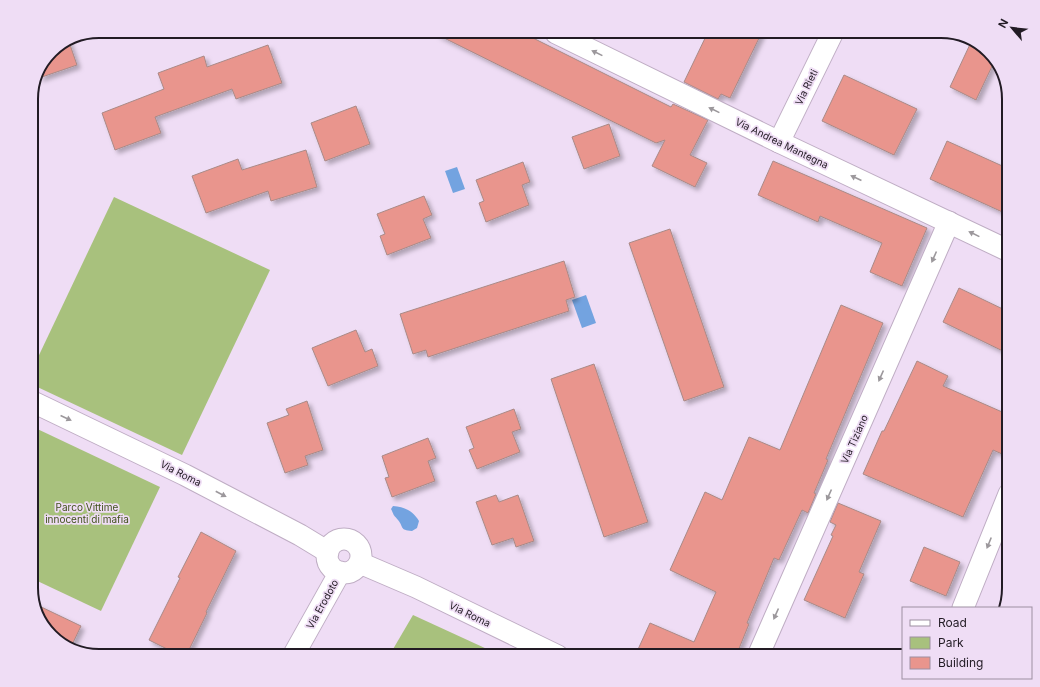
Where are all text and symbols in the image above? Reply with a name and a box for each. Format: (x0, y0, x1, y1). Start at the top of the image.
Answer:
north arrow (992, 8, 1032, 48)
text: N (995, 16, 1011, 30)
one-way arrow (591, 50, 602, 56)
street label: Via Rieti (792, 67, 820, 107)
one-way arrow (708, 107, 719, 113)
street label: Via Andrea Mantegna (734, 115, 830, 171)
one-way arrow (851, 175, 862, 181)
one-way arrow (968, 230, 980, 237)
one-way arrow (930, 252, 936, 264)
one-way arrow (878, 371, 884, 382)
street label: Via Tiziano (838, 413, 870, 465)
one-way arrow (61, 415, 72, 421)
street label: Via Roma (158, 458, 204, 488)
one-way arrow (215, 490, 227, 497)
one-way arrow (826, 490, 832, 501)
park label: Parco Vittime innocenti di mafia (45, 501, 129, 525)
one-way arrow (986, 538, 992, 550)
street label: Via Erodoto (304, 577, 340, 631)
street label: Via Roma (447, 599, 493, 629)
legend (902, 607, 1032, 679)
one-way arrow (773, 609, 779, 621)
text: Road (938, 615, 967, 630)
text: Park (938, 635, 964, 650)
text: Building (938, 655, 983, 670)

